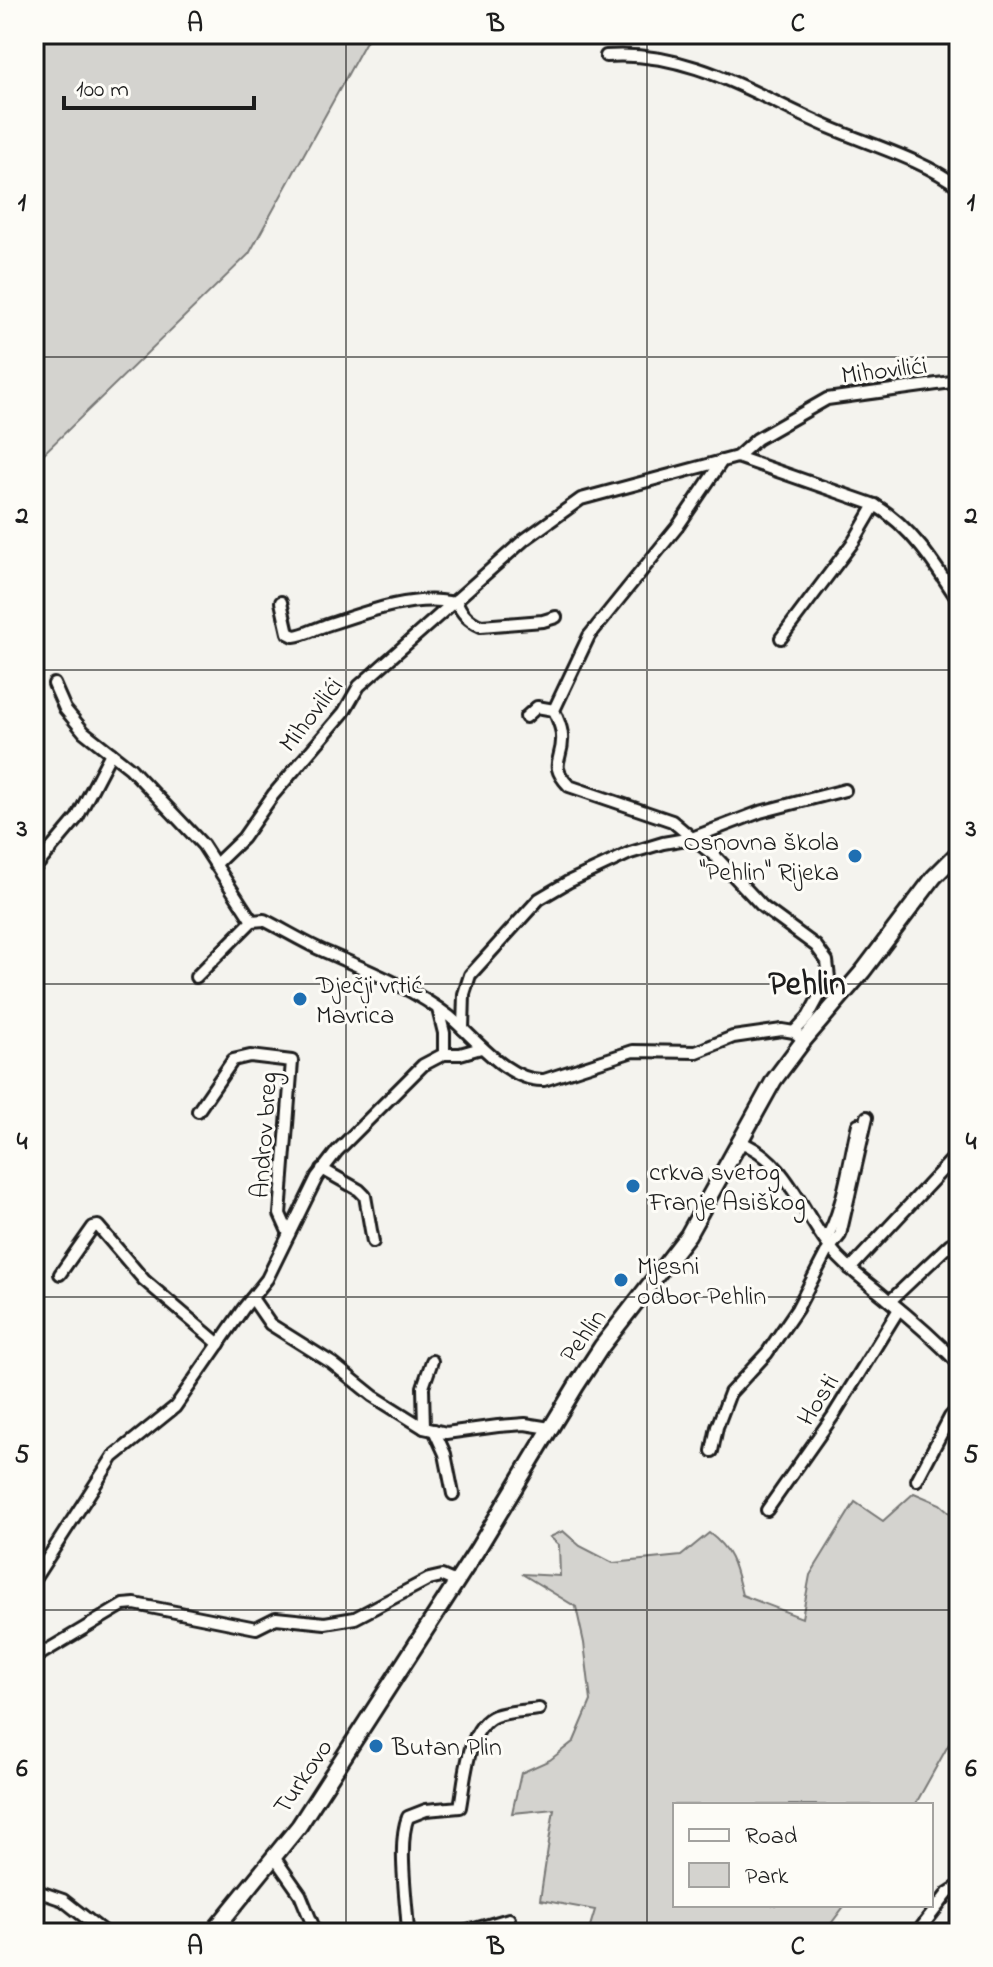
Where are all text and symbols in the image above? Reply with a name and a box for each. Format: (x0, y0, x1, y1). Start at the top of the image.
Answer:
text: A (187, 6, 203, 44)
text: B (486, 6, 505, 44)
text: C (791, 6, 805, 44)
scale bar (64, 60, 254, 110)
text: 100 m (76, 73, 129, 108)
text: 1 (18, 185, 27, 223)
text: 1 (967, 185, 976, 223)
street label: Mihovilići (839, 348, 930, 396)
text: 2 (15, 498, 29, 536)
text: 2 (964, 498, 978, 536)
street label: Mihovilići (271, 670, 354, 762)
text: 3 (16, 811, 28, 849)
text: 3 (965, 811, 977, 849)
place label: Osnovna škola "Pehlin" Rijeka (683, 825, 839, 893)
marker: Osnovna škola "Pehlin" Rijeka (846, 847, 864, 865)
district label: Pehlin (768, 961, 846, 1011)
place label: Dječji vrtić Mavrica (315, 968, 423, 1036)
marker: Dječji vrtić Mavrica (291, 990, 309, 1008)
street label: Androv breg (243, 1071, 289, 1200)
text: 4 (17, 1124, 28, 1162)
text: 4 (966, 1124, 977, 1162)
place label: crkva svetog Franje Asiškog (648, 1155, 806, 1223)
marker: crkva svetog Franje Asiškog (624, 1177, 642, 1195)
place label: Mjesni odbor Pehlin (637, 1249, 766, 1317)
marker: Mjesni odbor Pehlin (612, 1271, 630, 1289)
street label: Pehlin (552, 1302, 617, 1372)
street label: Hosti (789, 1367, 850, 1434)
text: 5 (15, 1437, 30, 1475)
text: 5 (964, 1437, 979, 1475)
place label: Butan Plin (391, 1730, 502, 1768)
street label: Turkovo (265, 1732, 344, 1823)
marker: Butan Plin (367, 1737, 385, 1755)
text: 6 (16, 1751, 28, 1789)
text: 6 (965, 1751, 977, 1789)
legend (673, 1803, 933, 1907)
text: Road (745, 1820, 798, 1855)
text: Park (745, 1860, 789, 1895)
text: A (187, 1929, 203, 1967)
text: B (486, 1929, 505, 1967)
text: C (791, 1929, 805, 1967)

